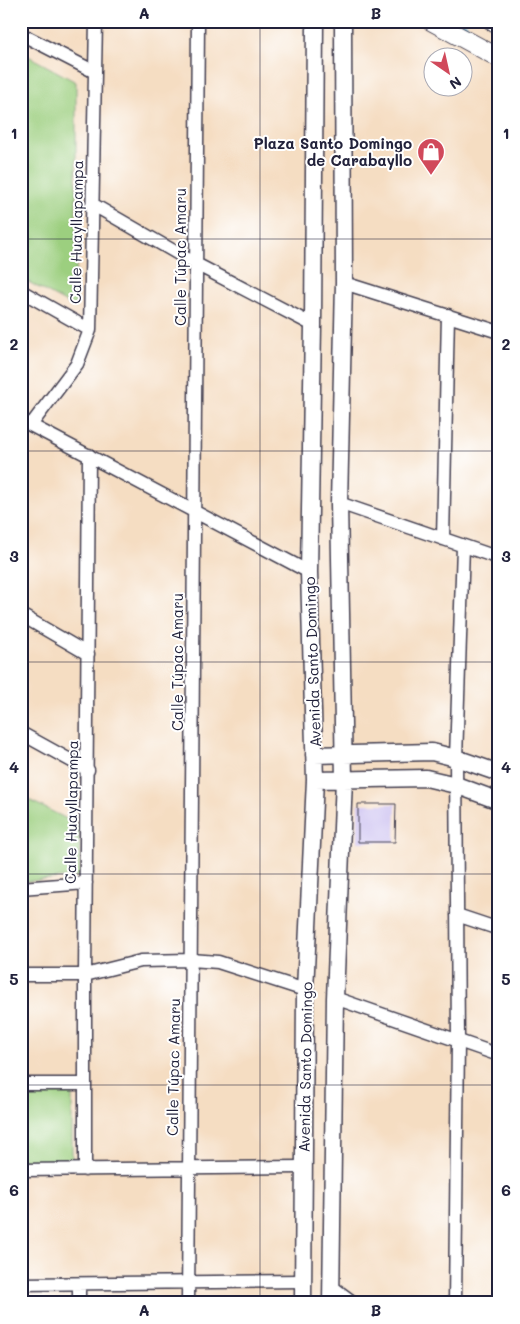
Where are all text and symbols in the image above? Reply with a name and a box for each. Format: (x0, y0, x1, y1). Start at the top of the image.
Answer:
text: A (138, 2, 150, 23)
text: B (371, 2, 381, 23)
north arrow (422, 48, 472, 98)
text: N (446, 72, 465, 94)
text: 1 (10, 122, 18, 143)
text: 1 (502, 122, 510, 143)
place label: Plaza Santo Domingo de Carabayllo (254, 133, 412, 170)
shop icon: Plaza Santo Domingo de Carabayllo (416, 137, 446, 176)
street label: Calle Huayllapampa (65, 160, 87, 304)
street label: Calle Túpac Amaru (170, 188, 190, 326)
text: 2 (10, 333, 19, 354)
text: 2 (502, 333, 511, 354)
text: 3 (9, 545, 19, 566)
text: 3 (501, 545, 511, 566)
street label: Avenida Santo Domingo (299, 576, 325, 748)
street label: Calle Túpac Amaru (167, 593, 187, 731)
street label: Calle Huayllapampa (60, 740, 82, 884)
text: 4 (9, 756, 19, 777)
text: 4 (501, 756, 511, 777)
text: 5 (9, 968, 19, 989)
text: 5 (501, 968, 511, 989)
street label: Avenida Santo Domingo (294, 981, 316, 1153)
street label: Calle Túpac Amaru (162, 998, 184, 1136)
text: 6 (9, 1179, 19, 1200)
text: 6 (501, 1179, 511, 1200)
text: A (138, 1299, 150, 1320)
text: B (371, 1299, 381, 1320)

